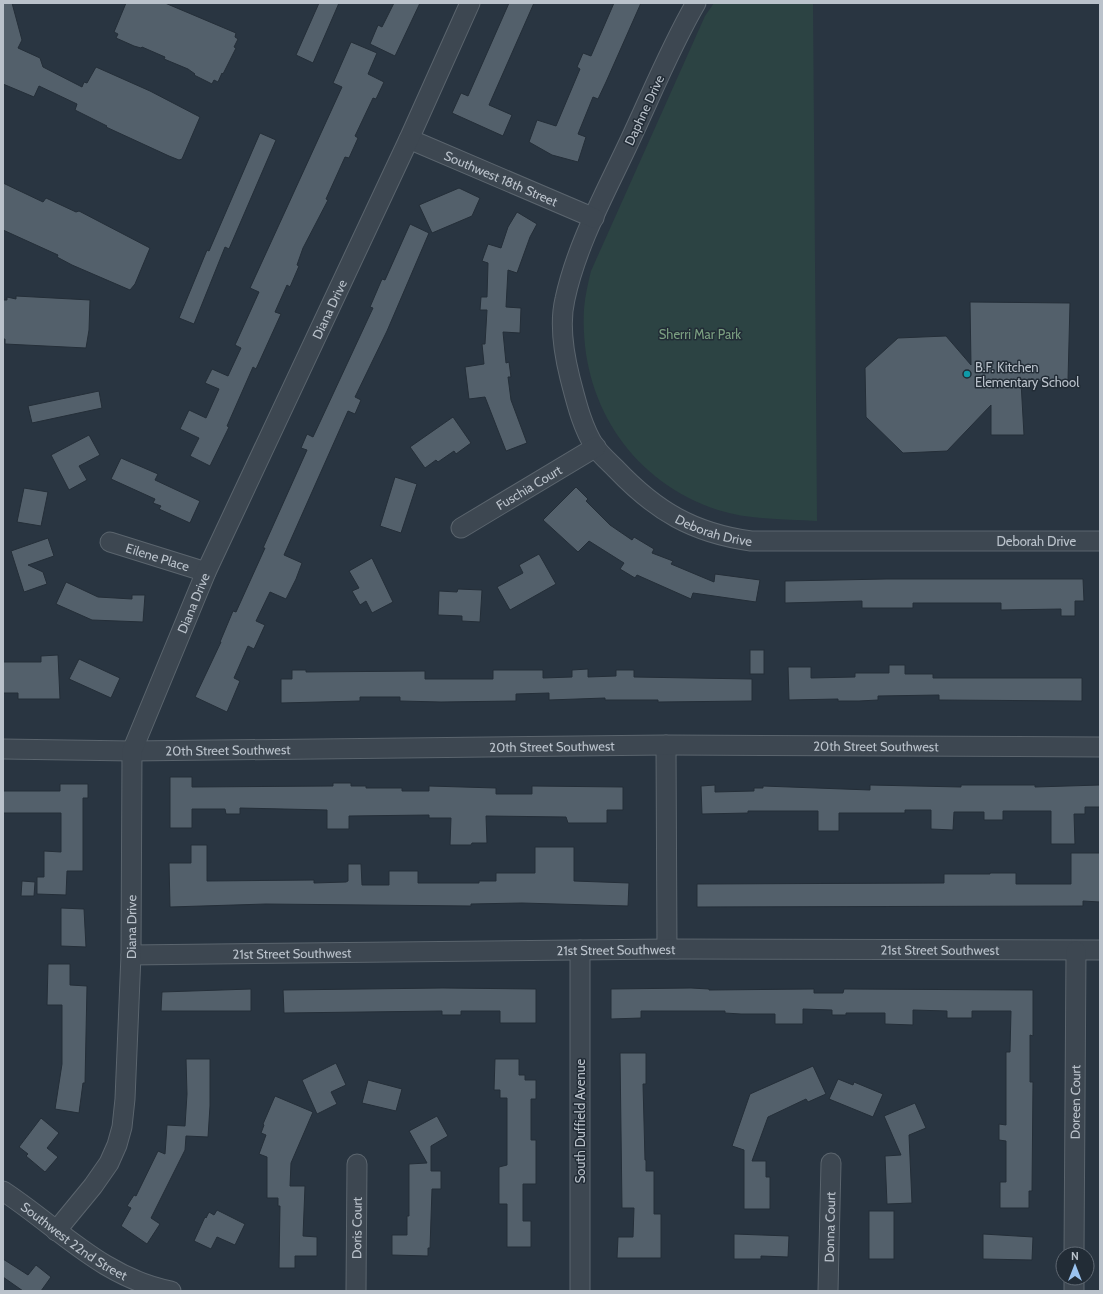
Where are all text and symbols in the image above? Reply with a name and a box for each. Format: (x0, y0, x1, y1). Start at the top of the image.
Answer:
street label: Daphne Drive (621, 72, 667, 148)
street label: Southwest 18th Street (442, 147, 561, 210)
street label: Diana Drive (308, 276, 350, 341)
park label: Sherri Mar Park (659, 326, 741, 342)
place label: B.F. Kitchen Elementary School (975, 359, 1079, 390)
marker: B.F. Kitchen Elementary School (962, 369, 972, 379)
street label: Fuschia Court (493, 461, 565, 513)
street label: Deborah Drive (673, 510, 754, 549)
street label: Deborah Drive (996, 533, 1077, 549)
street label: Eilene Place (124, 539, 192, 574)
street label: Diana Drive (174, 570, 213, 636)
street label: 20th Street Southwest (489, 738, 615, 755)
street label: 20th Street Southwest (813, 738, 939, 754)
street label: 20th Street Southwest (165, 741, 291, 759)
street label: Diana Drive (123, 895, 139, 959)
street label: 21st Street Southwest (556, 941, 676, 958)
street label: 21st Street Southwest (881, 941, 1000, 958)
street label: 21st Street Southwest (232, 945, 352, 962)
street label: South Duffield Avenue (572, 1058, 588, 1183)
street label: Doreen Court (1067, 1064, 1083, 1139)
street label: Donna Court (821, 1191, 838, 1262)
street label: Doris Court (348, 1196, 365, 1259)
street label: Southwest 22nd Street (18, 1198, 130, 1284)
north arrow (1055, 1246, 1095, 1286)
text: N (1071, 1249, 1079, 1263)

